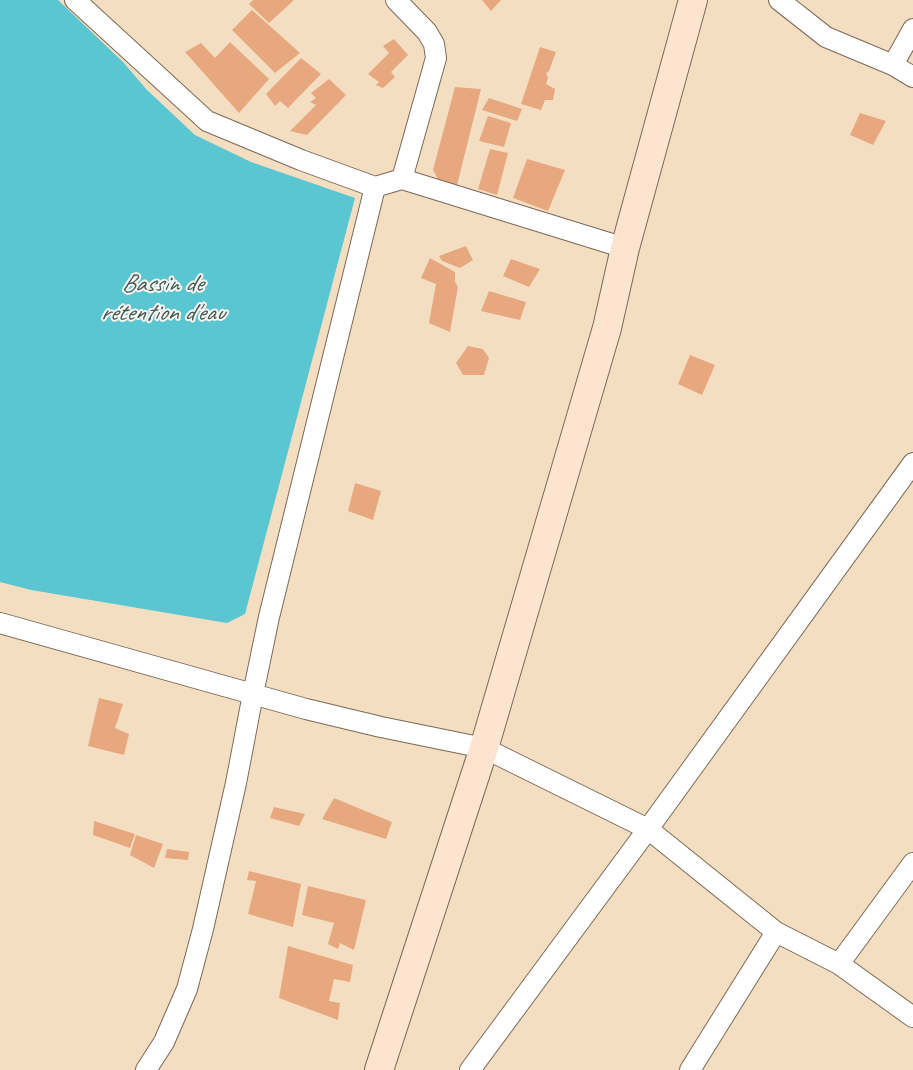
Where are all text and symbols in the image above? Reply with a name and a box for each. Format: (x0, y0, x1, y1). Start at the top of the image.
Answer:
water label: Bassin de rétention d'eau (100, 269, 224, 328)

